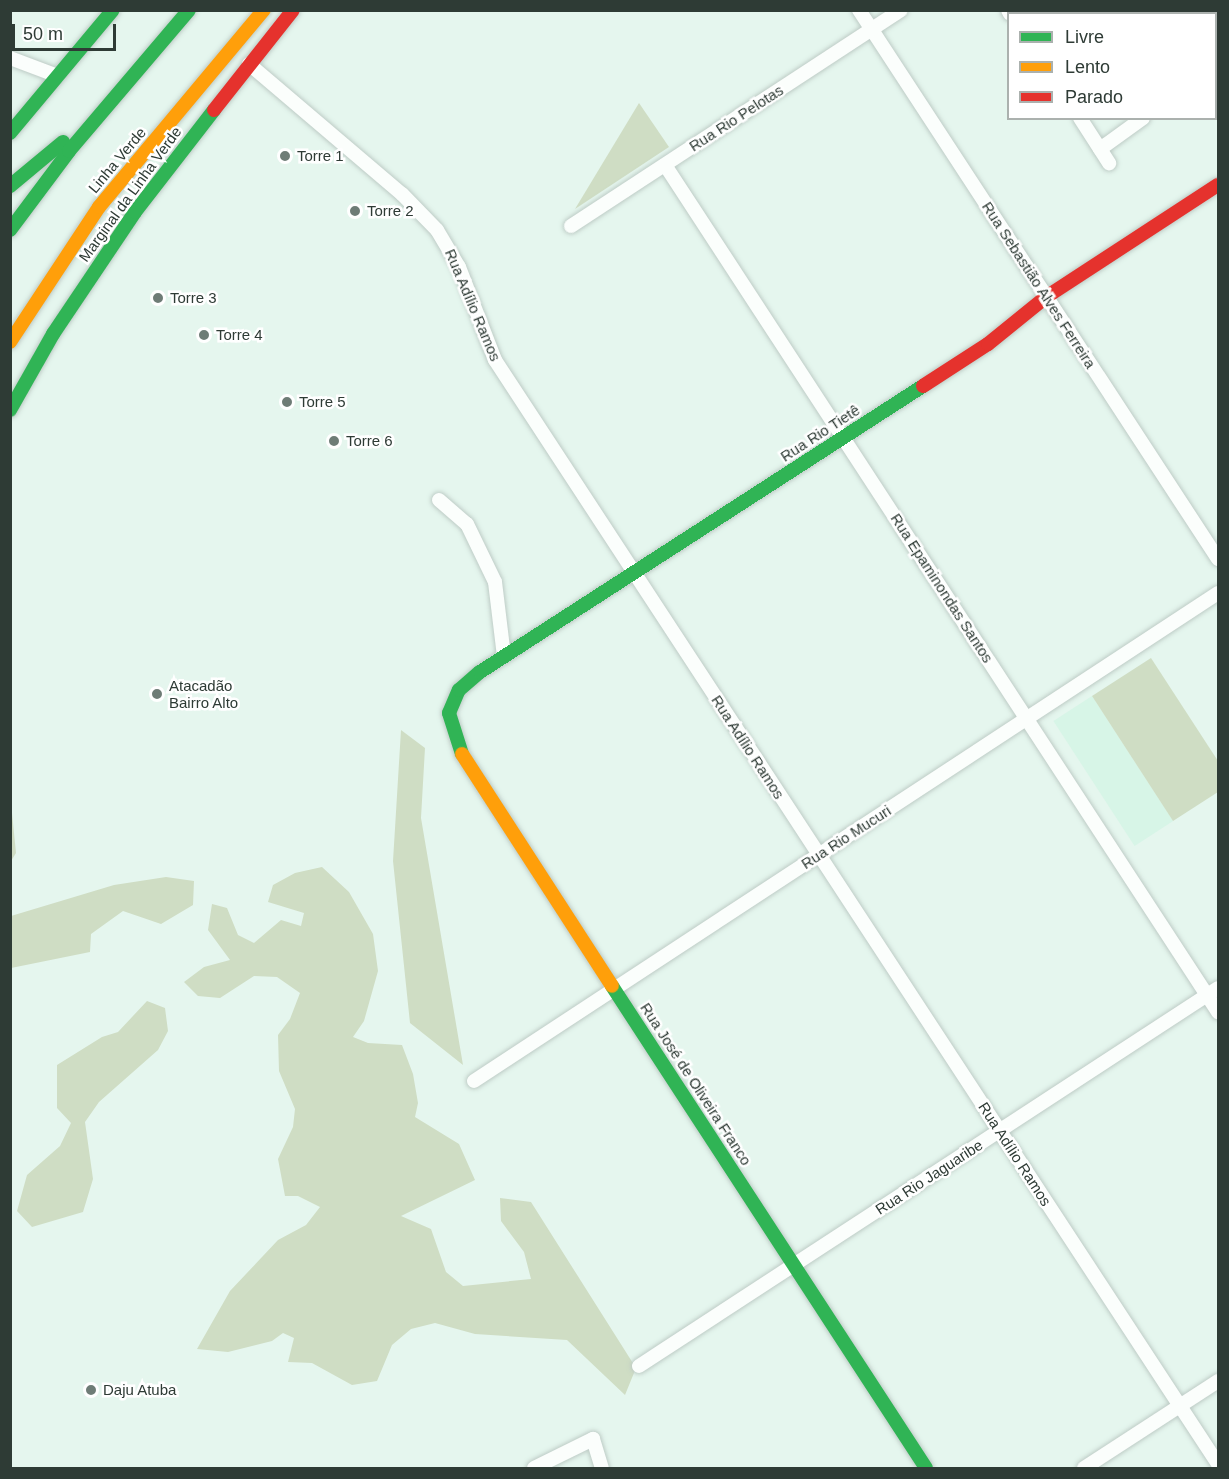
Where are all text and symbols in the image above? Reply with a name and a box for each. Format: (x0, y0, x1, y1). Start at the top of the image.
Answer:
scale bar (15, 12, 118, 50)
legend (1007, 12, 1217, 120)
text: 50 m (23, 24, 63, 44)
text: Livre (1065, 27, 1104, 47)
text: Lento (1065, 57, 1110, 77)
street label: Rua Rio Pelotas (686, 81, 786, 155)
text: Parado (1065, 87, 1123, 107)
street label: Marginal da Linha Verde (75, 123, 185, 265)
street label: Linha Verde (84, 124, 150, 196)
place label: Torre 1 (297, 147, 344, 165)
marker: Torre 1 (278, 149, 292, 163)
street label: Rua Sebastião Alves Ferreira (978, 198, 1100, 372)
place label: Torre 2 (367, 202, 414, 220)
marker: Torre 2 (348, 204, 362, 218)
street label: Rua Adílio Ramos (441, 246, 505, 364)
place label: Torre 3 (170, 289, 217, 307)
marker: Torre 3 (151, 291, 165, 305)
place label: Torre 4 (216, 326, 263, 344)
marker: Torre 4 (197, 328, 211, 342)
place label: Torre 5 (299, 393, 346, 411)
marker: Torre 5 (280, 395, 294, 409)
street label: Rua Rio Tietê (777, 401, 863, 465)
place label: Torre 6 (346, 432, 393, 450)
marker: Torre 6 (327, 434, 341, 448)
street label: Rua Epaminondas Santos (887, 510, 997, 666)
place label: Atacadão Bairro Alto (169, 676, 239, 711)
marker: Atacadão Bairro Alto (150, 687, 164, 701)
street label: Rua Adílio Ramos (708, 691, 788, 803)
street label: Rua Rio Mucuri (798, 801, 894, 873)
street label: Rua José de Oliveira Franco (637, 999, 755, 1169)
street label: Rua Adílio Ramos (975, 1098, 1055, 1210)
street label: Rua Rio Jaguaribe (872, 1136, 986, 1218)
place label: Daju Atuba (103, 1381, 177, 1399)
marker: Daju Atuba (84, 1383, 98, 1397)

